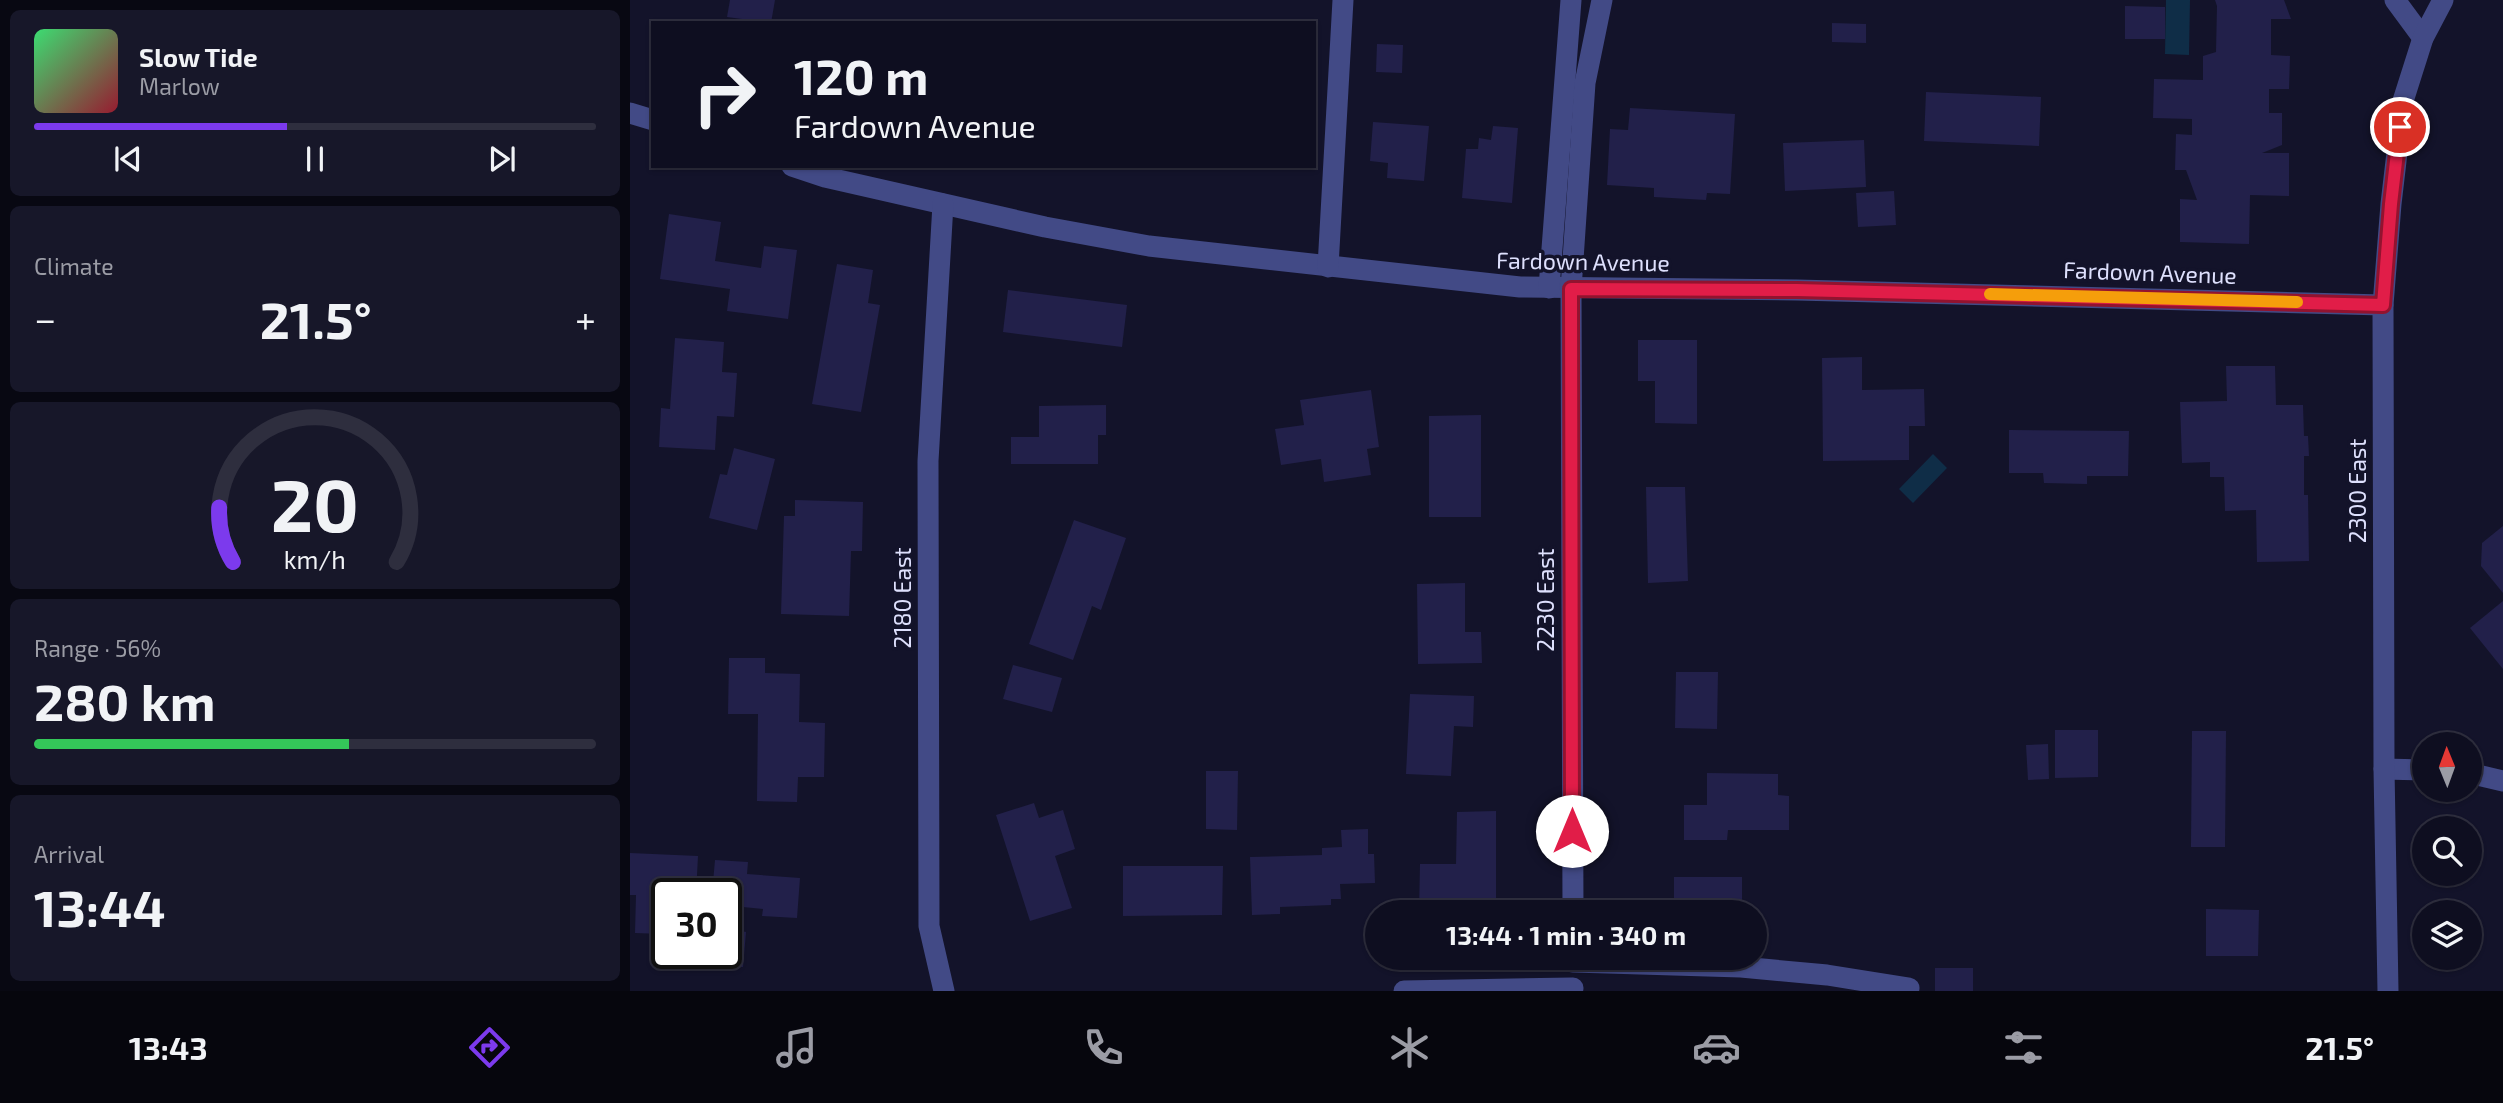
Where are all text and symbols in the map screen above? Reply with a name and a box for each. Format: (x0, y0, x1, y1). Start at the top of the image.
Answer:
text: Slow Tide (139, 41, 258, 72)
text: 120 m (794, 46, 928, 105)
icon: right (679, 49, 770, 140)
text: Marlow (139, 72, 220, 100)
pin (2370, 97, 2430, 157)
text: Fardown Avenue (794, 106, 1036, 144)
icon: arrive (2381, 108, 2419, 146)
icon: previous (109, 140, 147, 178)
icon: pause (296, 140, 334, 178)
icon: next (483, 140, 521, 178)
street label: Fardown Avenue (1496, 245, 1670, 277)
text: Climate (34, 252, 114, 280)
street label: Fardown Avenue (2063, 255, 2237, 289)
text: 21.5° (260, 287, 372, 349)
text: − (34, 295, 56, 341)
text: + (575, 295, 596, 341)
street label: 2300 East (2343, 439, 2371, 543)
text: 20 (271, 459, 359, 547)
text: km/h (284, 543, 346, 573)
street label: 2180 East (888, 547, 916, 649)
street label: 2230 East (1531, 548, 1559, 652)
text: Range · 56% (34, 634, 161, 662)
text: 280 km (34, 669, 216, 731)
north arrow (2412, 732, 2482, 802)
map controls (2412, 732, 2482, 970)
position arrow (1535, 794, 1609, 868)
button: search (2412, 816, 2482, 886)
text: Arrival (34, 840, 104, 868)
text: 13:44 (34, 875, 166, 937)
speed limit sign: 30 (651, 878, 742, 969)
button: layers (2412, 900, 2482, 970)
text: 13:44 · 1 min · 340 m (1446, 919, 1686, 950)
icon: directions (465, 1023, 514, 1072)
icon: music (772, 1023, 821, 1072)
icon: phone (1079, 1023, 1128, 1072)
icon: climate (1385, 1023, 1434, 1072)
icon: car (1692, 1023, 1741, 1072)
icon: filters (1999, 1023, 2048, 1072)
text: 13:43 (129, 1028, 208, 1066)
text: 21.5° (2305, 1028, 2374, 1066)

